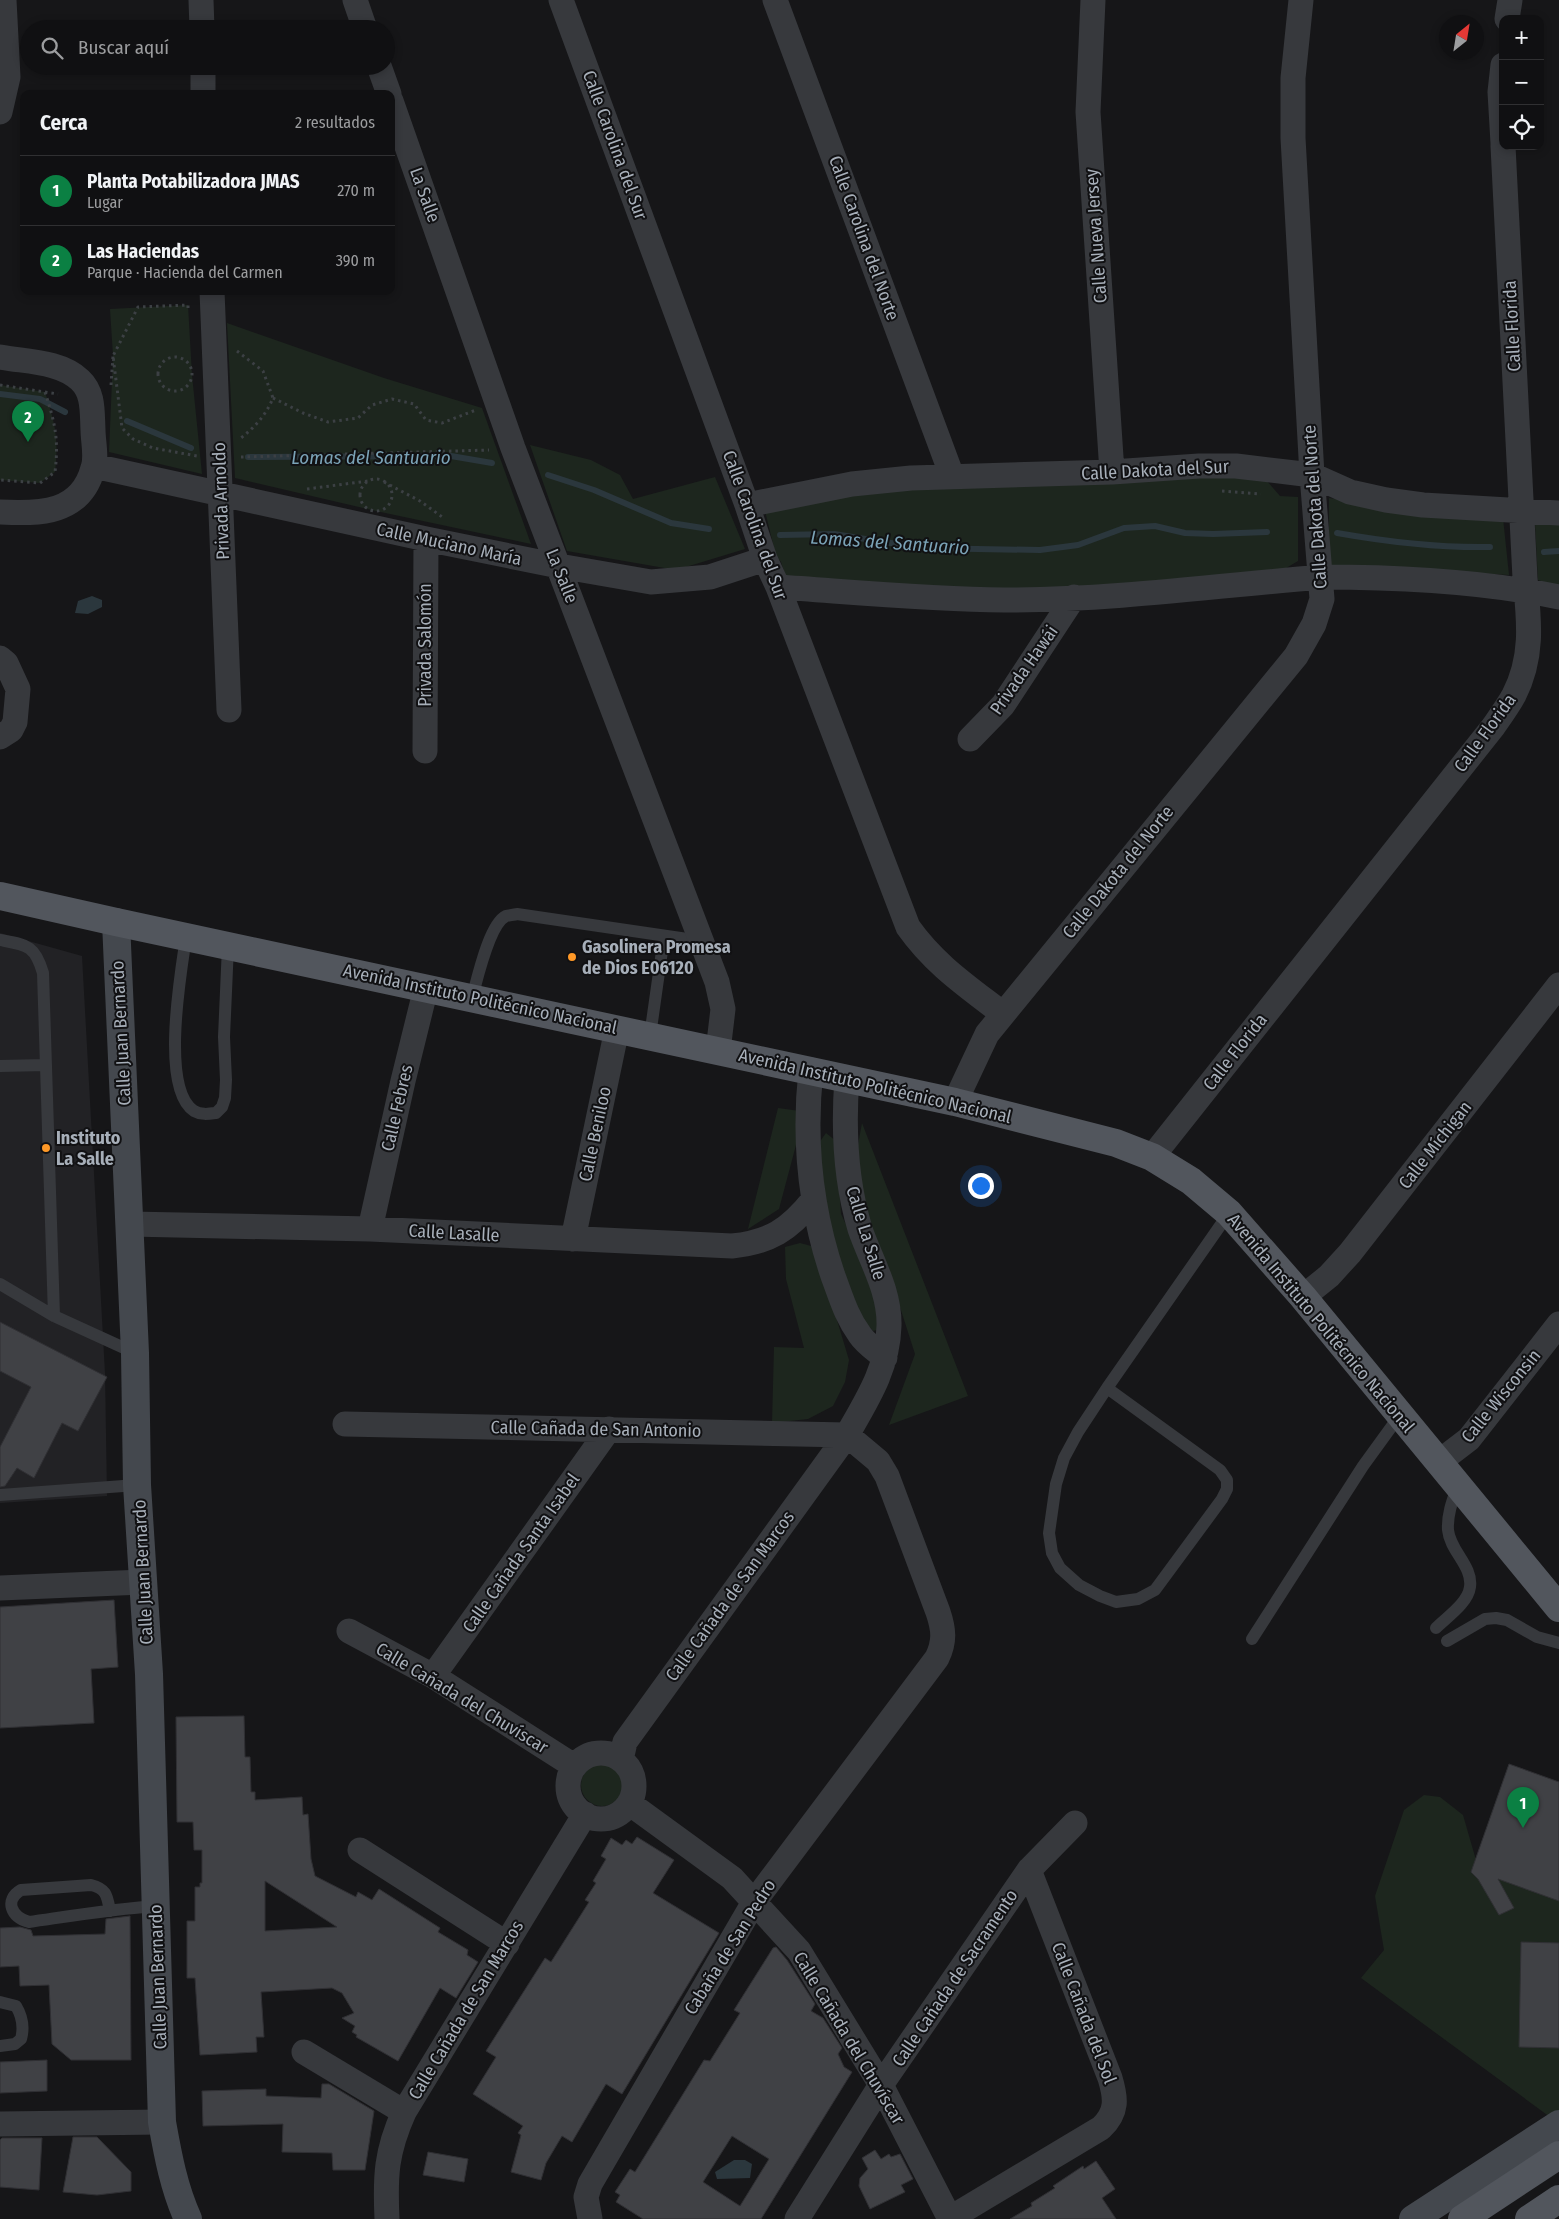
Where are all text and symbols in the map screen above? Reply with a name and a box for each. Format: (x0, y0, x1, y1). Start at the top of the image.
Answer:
north arrow (1439, 15, 1484, 60)
map controls (1499, 15, 1544, 150)
button: + (1499, 15, 1544, 60)
search box (20, 20, 395, 75)
icon: search (38, 34, 66, 62)
text: Buscar aquí (78, 36, 169, 59)
button: − (1499, 60, 1544, 105)
street label: Calle Carolina del Sur (578, 67, 652, 223)
button: locate (1499, 105, 1544, 150)
text: Cerca (40, 110, 88, 136)
text: 2 resultados (295, 113, 375, 132)
street label: Calle Carolina del Norte (824, 153, 904, 323)
street label: La Salle (405, 165, 445, 226)
street label: Calle Nueva Jersey (1080, 168, 1112, 304)
text: Planta Potabilizadora JMAS (87, 170, 300, 193)
text: 1 (53, 181, 59, 200)
text: 270 m (337, 181, 375, 200)
text: Lugar (87, 193, 123, 212)
text: Las Haciendas (87, 240, 199, 263)
text: 2 (52, 251, 60, 270)
text: 390 m (336, 251, 375, 270)
text: Parque · Hacienda del Carmen (87, 263, 283, 282)
street label: Calle Florida (1499, 280, 1525, 372)
pin: 2 (12, 401, 44, 442)
street label: Calle Dakota del Norte (1298, 424, 1332, 590)
street label: Privada Arnoldo (208, 442, 234, 560)
water label: Lomas del Santuario (291, 446, 451, 469)
street label: Calle Carolina del Sur (718, 447, 792, 603)
street label: Calle Dakota del Sur (1081, 455, 1230, 485)
street label: Calle Muciano María (374, 518, 524, 570)
water label: Lomas del Santuario (810, 525, 970, 560)
street label: La Salle (541, 546, 583, 607)
street label: Privada Salomón (414, 583, 436, 707)
street label: Privada Hawái (985, 621, 1063, 719)
street label: Calle Florida (1449, 689, 1521, 776)
street label: Calle Dakota del Norte (1058, 801, 1178, 943)
place label: Gasolinera Promesa de Dios E06120 (582, 936, 731, 979)
marker: Gasolinera Promesa de Dios E06120 (566, 951, 578, 963)
street label: Avenida Instituto Politécnico Nacional (341, 959, 619, 1039)
street label: Calle Juan Bernardo (106, 960, 136, 1106)
street label: Calle Florida (1198, 1009, 1272, 1095)
street label: Avenida Instituto Politécnico Nacional (737, 1044, 1014, 1128)
street label: Calle Febres (376, 1062, 418, 1153)
street label: Calle Beniloo (574, 1085, 616, 1183)
street label: Calle Míchigan (1394, 1097, 1476, 1193)
place label: Instituto La Salle (56, 1127, 121, 1170)
marker: Instituto La Salle (40, 1142, 52, 1154)
your location (968, 1173, 994, 1199)
street label: Calle La Salle (841, 1183, 891, 1283)
street label: Avenida Instituto Politécnico Nacional (1223, 1209, 1419, 1437)
street label: Calle Lasalle (408, 1220, 500, 1246)
street label: Calle Wisconsin (1457, 1345, 1545, 1447)
street label: Calle Cañada de San Antonio (490, 1416, 702, 1442)
street label: Calle Cañada Santa Isabel (458, 1469, 584, 1637)
street label: Calle Juan Bernardo (128, 1499, 158, 1645)
street label: Calle Cañada de San Marcos (661, 1506, 799, 1685)
street label: Calle Cañada del Chuvíscar (372, 1638, 553, 1759)
pin: 1 (1507, 1787, 1539, 1828)
street label: Cabaña de San Pedro (679, 1875, 781, 2019)
street label: Calle Cañada de Sacramento (887, 1885, 1023, 2071)
street label: Calle Juan Bernardo (144, 1904, 172, 2050)
street label: Calle Cañada de San Marcos (404, 1916, 528, 2104)
street label: Calle Cañada del Sol (1047, 1939, 1121, 2087)
street label: Calle Cañada del Chuvíscar (789, 1948, 910, 2129)

